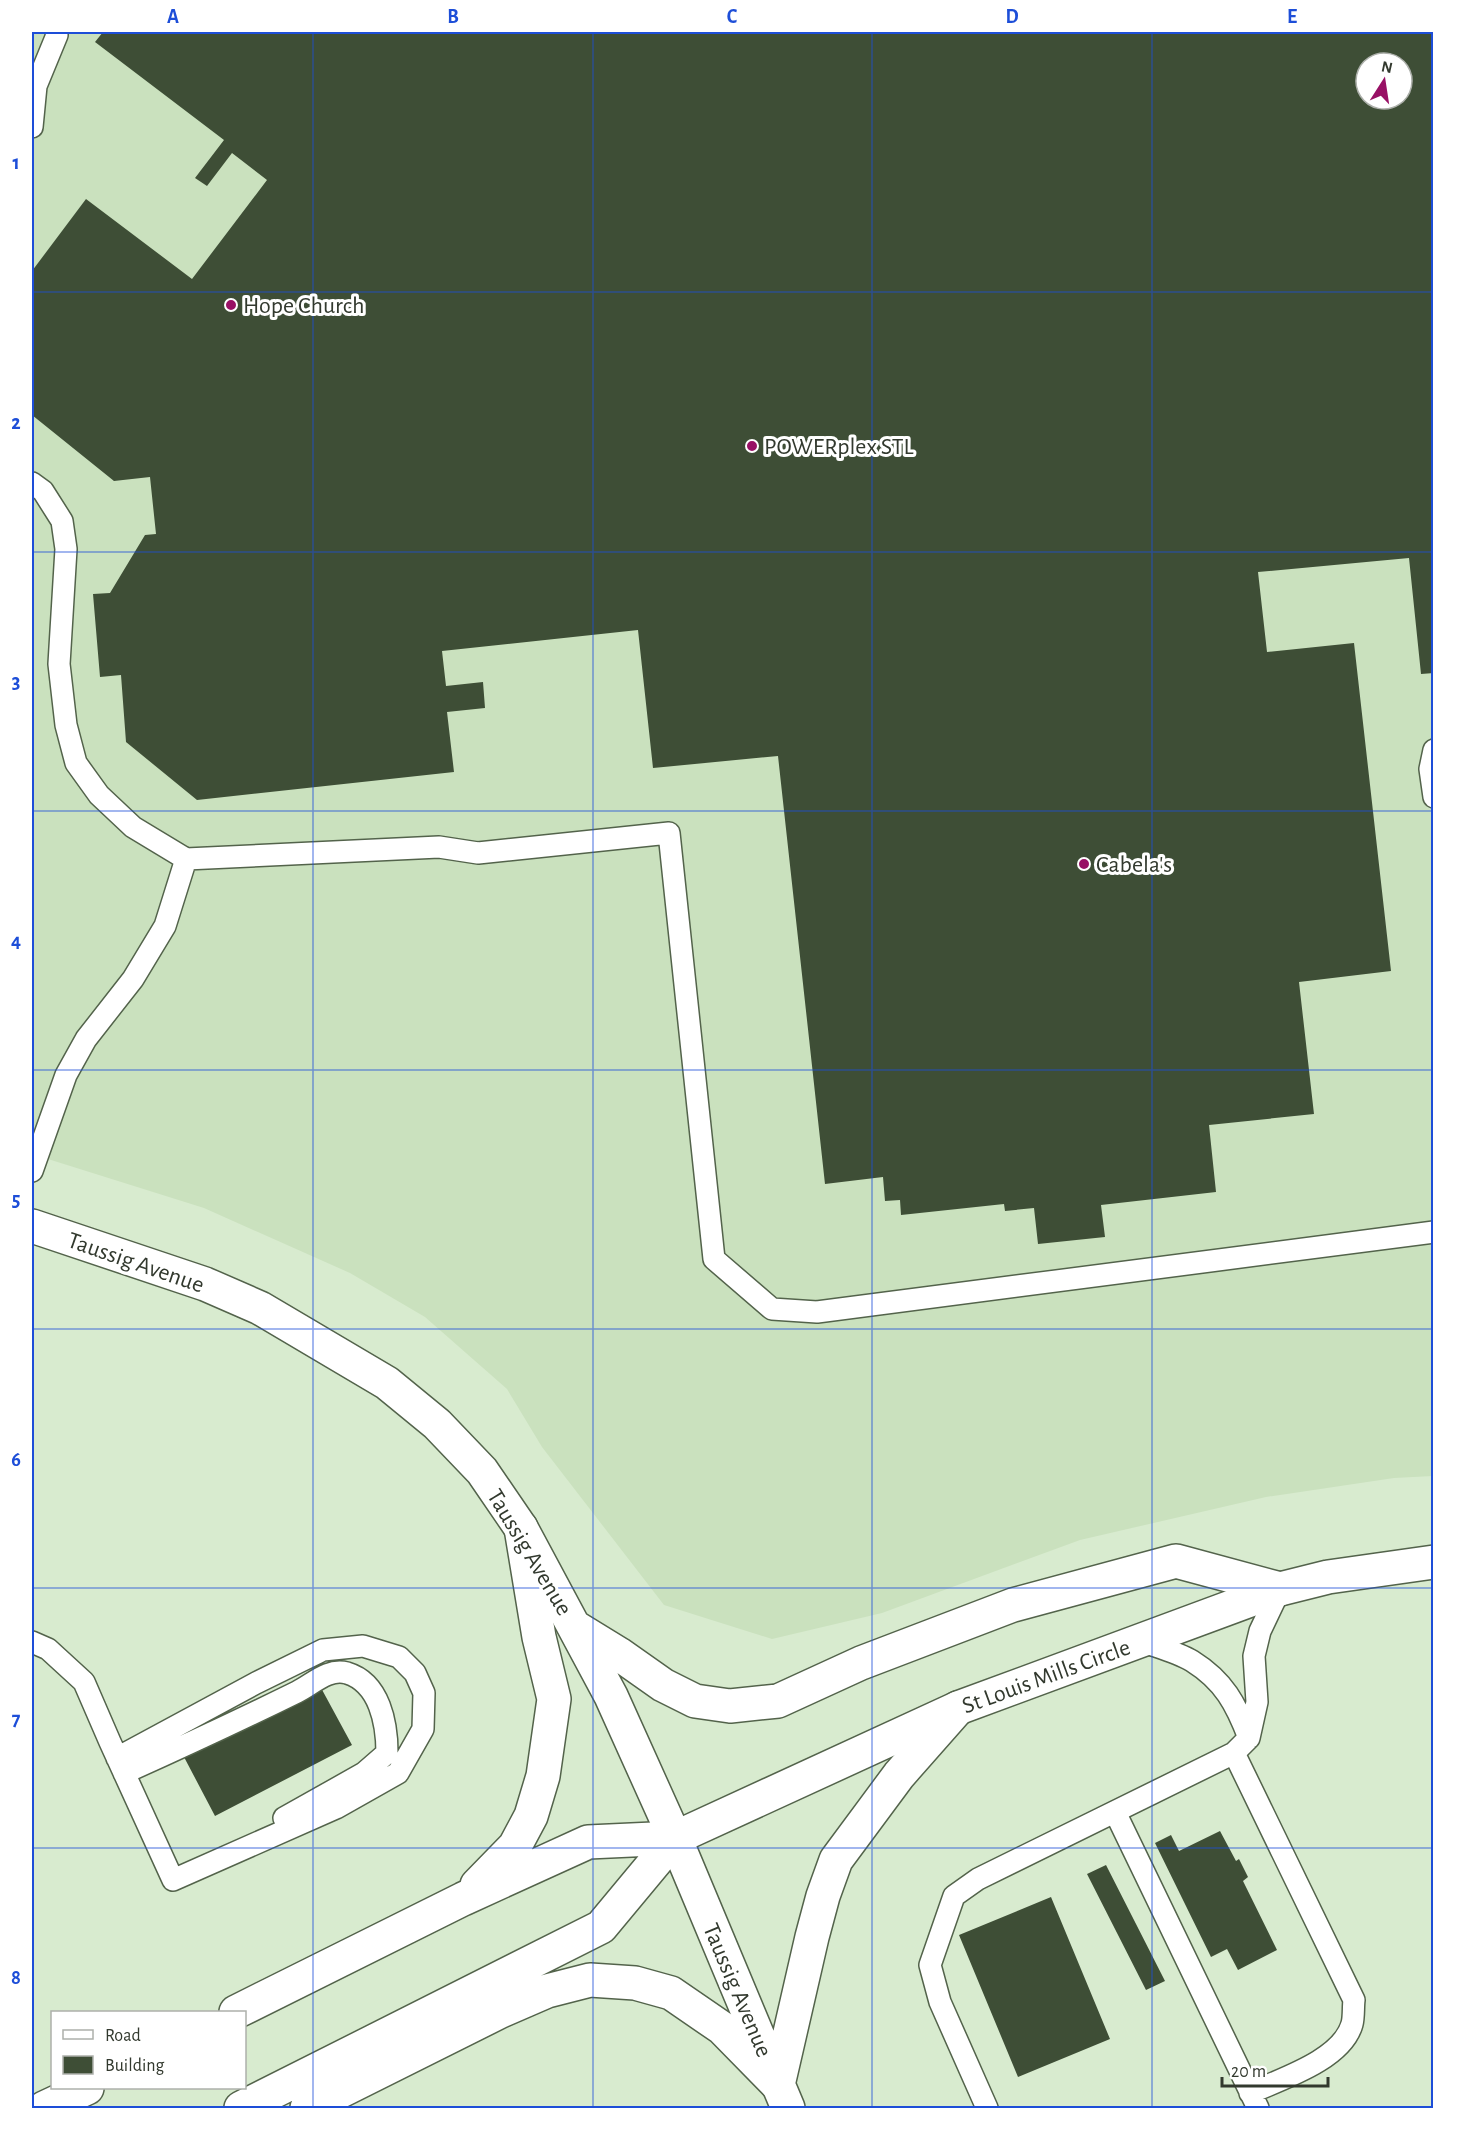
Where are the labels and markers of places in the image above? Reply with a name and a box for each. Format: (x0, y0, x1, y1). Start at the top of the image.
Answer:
place label: Hope Church (243, 294, 364, 318)
marker: Hope Church (224, 298, 238, 312)
place label: POWERplex STL (764, 435, 913, 459)
marker: POWERplex STL (745, 439, 759, 453)
place label: Cabela's (1096, 853, 1172, 877)
marker: Cabela's (1077, 857, 1091, 871)

